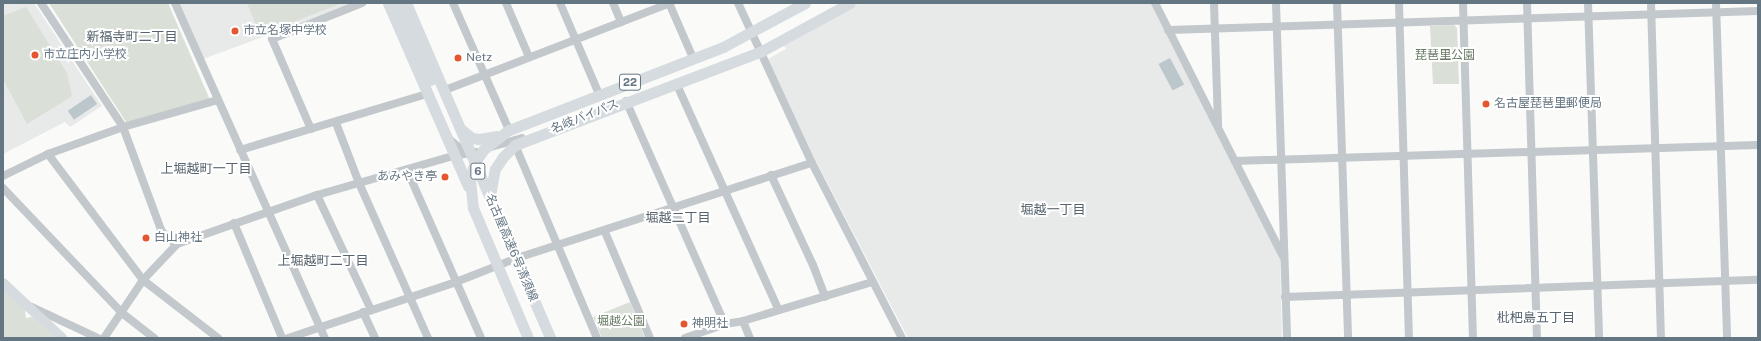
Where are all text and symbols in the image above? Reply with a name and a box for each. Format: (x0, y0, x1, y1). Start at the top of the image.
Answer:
place label: 市立名塚中学校 (243, 24, 327, 38)
marker: 市立名塚中学校 (230, 26, 240, 36)
district label: 新福寺町二丁目 (87, 29, 177, 45)
place label: 市立庄内小学校 (43, 48, 127, 62)
park label: 琵琶里公園 (1415, 49, 1475, 63)
marker: 市立庄内小学校 (30, 50, 40, 60)
place label: Netz (466, 51, 492, 65)
marker: Netz (453, 53, 463, 63)
road number: 22 (619, 73, 641, 91)
street label: 名岐バイパス (549, 97, 621, 137)
place label: 名古屋琵琶里郵便局 (1494, 97, 1602, 111)
marker: 名古屋琵琶里郵便局 (1481, 99, 1491, 109)
district label: 上堀越町一丁目 (161, 161, 251, 177)
road number: 6 (470, 162, 486, 180)
place label: あみやき亭 (377, 170, 437, 184)
marker: あみやき亭 (440, 172, 450, 182)
street label: 名古屋高速6号清須線 (482, 192, 540, 304)
district label: 堀越一丁目 (1021, 202, 1085, 218)
district label: 堀越二丁目 (646, 210, 710, 226)
place label: 白山神社 (154, 231, 202, 245)
marker: 白山神社 (141, 233, 151, 243)
district label: 上堀越町二丁目 (278, 253, 368, 269)
district label: 枇杷島五丁目 (1497, 310, 1575, 326)
park label: 堀越公園 (597, 315, 645, 329)
place label: 神明社 (692, 317, 728, 331)
marker: 神明社 (679, 319, 689, 329)

